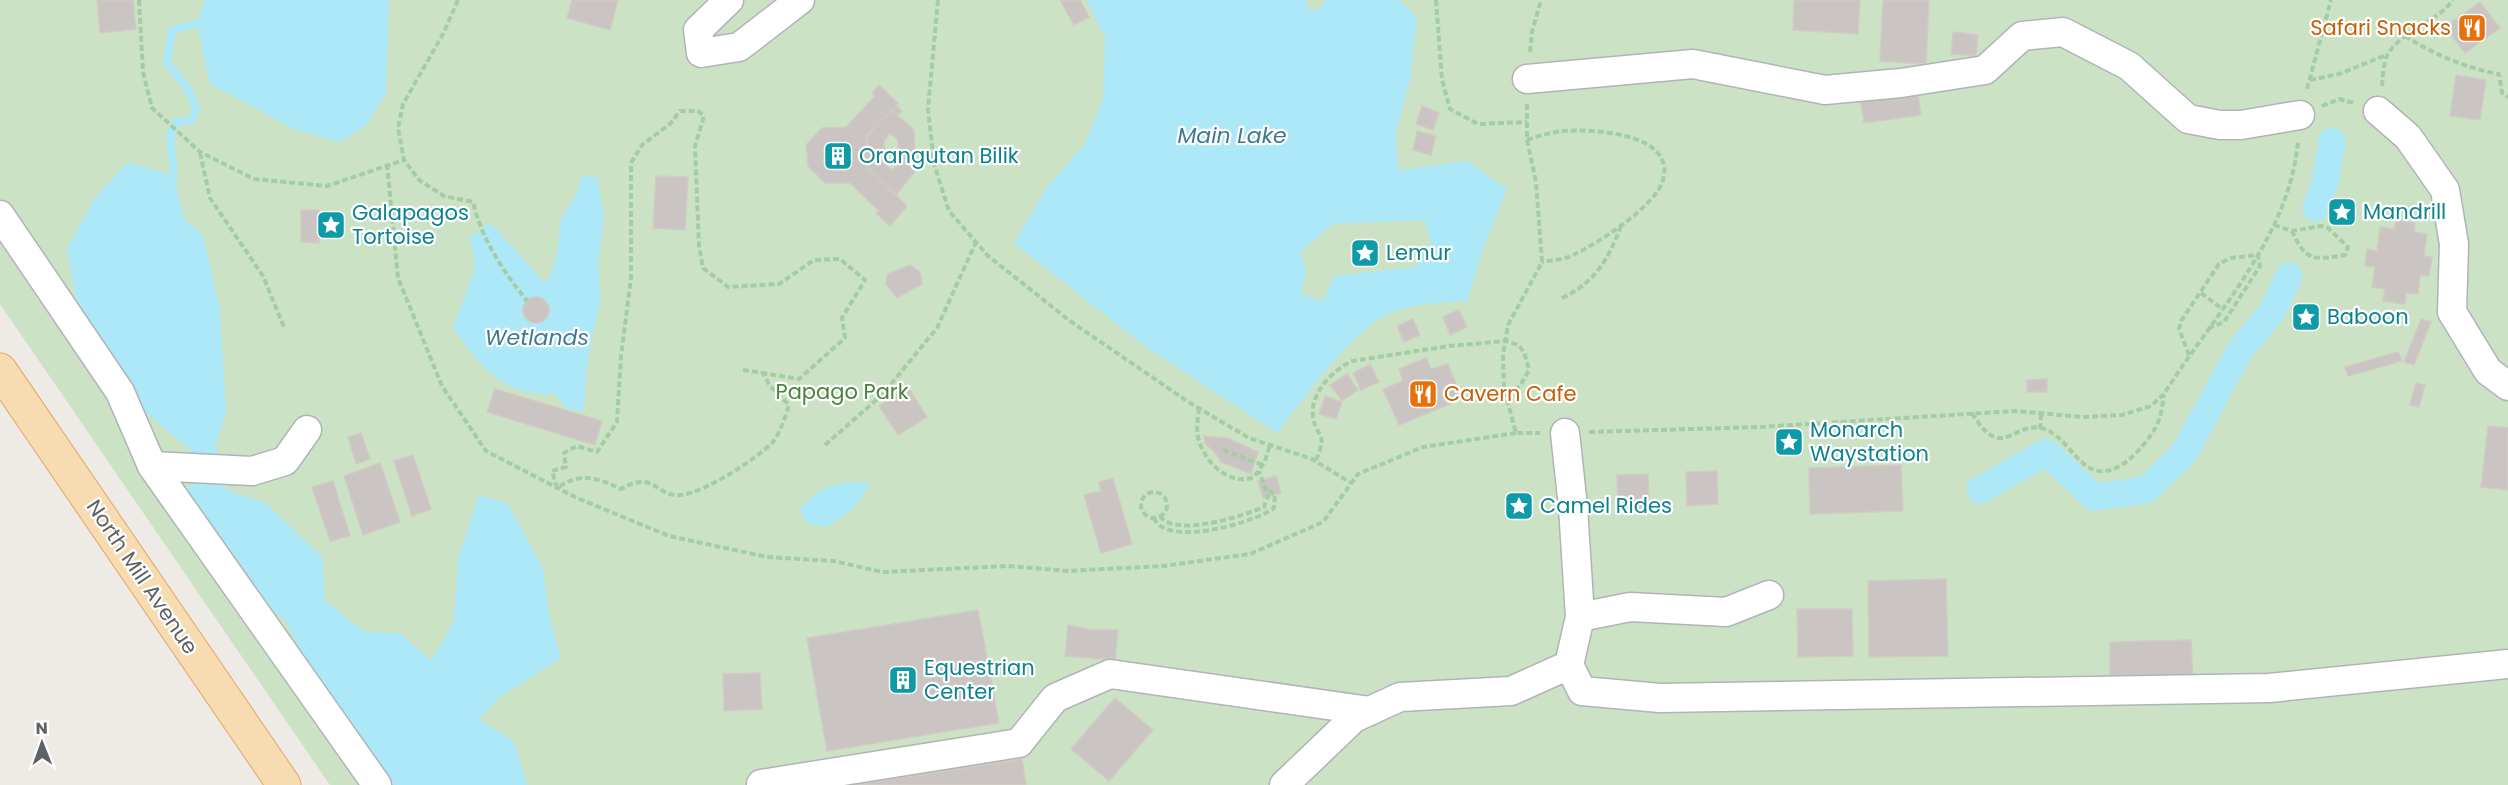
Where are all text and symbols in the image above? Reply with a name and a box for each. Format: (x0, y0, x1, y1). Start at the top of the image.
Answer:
restaurant icon: Safari Snacks (2456, 12, 2488, 44)
place label: Safari Snacks (2310, 13, 2451, 42)
water label: Main Lake (1177, 120, 1287, 151)
building icon: Orangutan Bilik (822, 140, 854, 172)
place label: Orangutan Bilik (859, 141, 1019, 170)
place icon: Mandrill (2326, 196, 2358, 228)
place label: Mandrill (2363, 197, 2446, 226)
place label: Galapagos Tortoise (352, 198, 469, 251)
place icon: Galapagos Tortoise (315, 209, 347, 241)
place icon: Lemur (1349, 237, 1381, 269)
place label: Lemur (1386, 238, 1451, 267)
place icon: Baboon (2290, 301, 2322, 333)
place label: Baboon (2327, 302, 2409, 331)
water label: Wetlands (485, 322, 589, 353)
park label: Papago Park (776, 377, 909, 406)
restaurant icon: Cavern Cafe (1407, 378, 1439, 410)
place label: Cavern Cafe (1444, 379, 1576, 408)
place label: Monarch Waystation (1810, 415, 1929, 468)
place icon: Monarch Waystation (1773, 426, 1805, 458)
place icon: Camel Rides (1503, 490, 1535, 522)
place label: Camel Rides (1540, 491, 1672, 520)
street label: North Mill Avenue (80, 494, 205, 660)
place label: Equestrian Center (924, 653, 1035, 706)
building icon: Equestrian Center (887, 664, 919, 696)
north arrow (12, 713, 72, 773)
text: N (36, 717, 48, 740)

